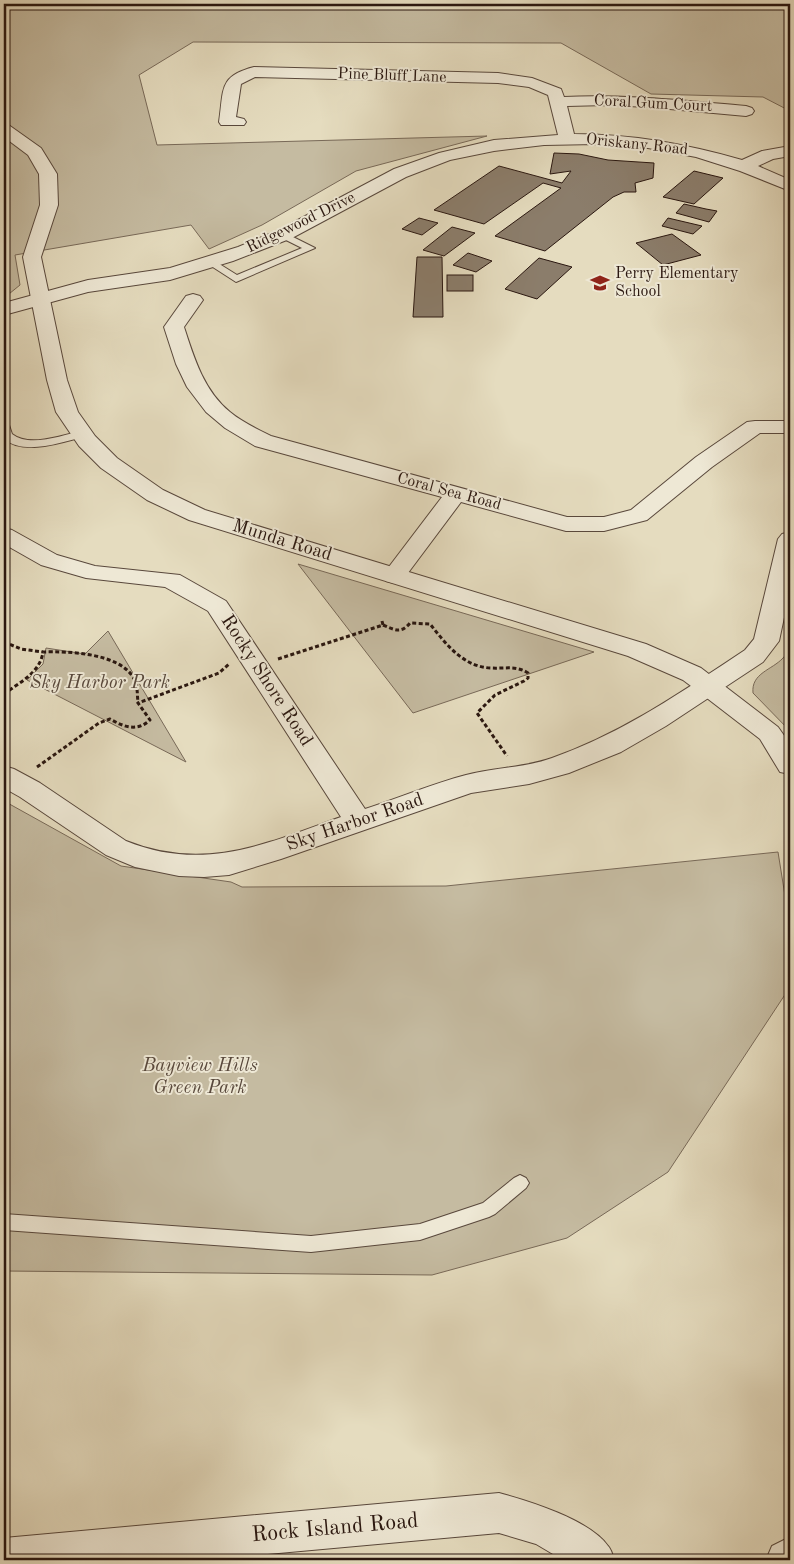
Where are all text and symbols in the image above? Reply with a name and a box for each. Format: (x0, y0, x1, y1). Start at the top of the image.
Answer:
street label: Pine Bluff Lane (337, 66, 447, 86)
street label: Coral Gum Court (593, 93, 713, 115)
street label: Oriskany Road (585, 132, 689, 158)
street label: Ridgewood Drive (244, 190, 358, 256)
place label: Perry Elementary School (615, 266, 739, 300)
school or university icon: Perry Elementary School (589, 272, 611, 294)
street label: Coral Sea Road (395, 470, 503, 514)
street label: Munda Road (230, 517, 334, 565)
street label: Rocky Shore Road (217, 612, 315, 750)
park label: Sky Harbor Park (30, 674, 170, 693)
street label: Sky Harbor Road (284, 791, 426, 855)
park label: Bayview Hills Green Park (141, 1057, 258, 1098)
street label: Rock Island Road (251, 1510, 419, 1546)

